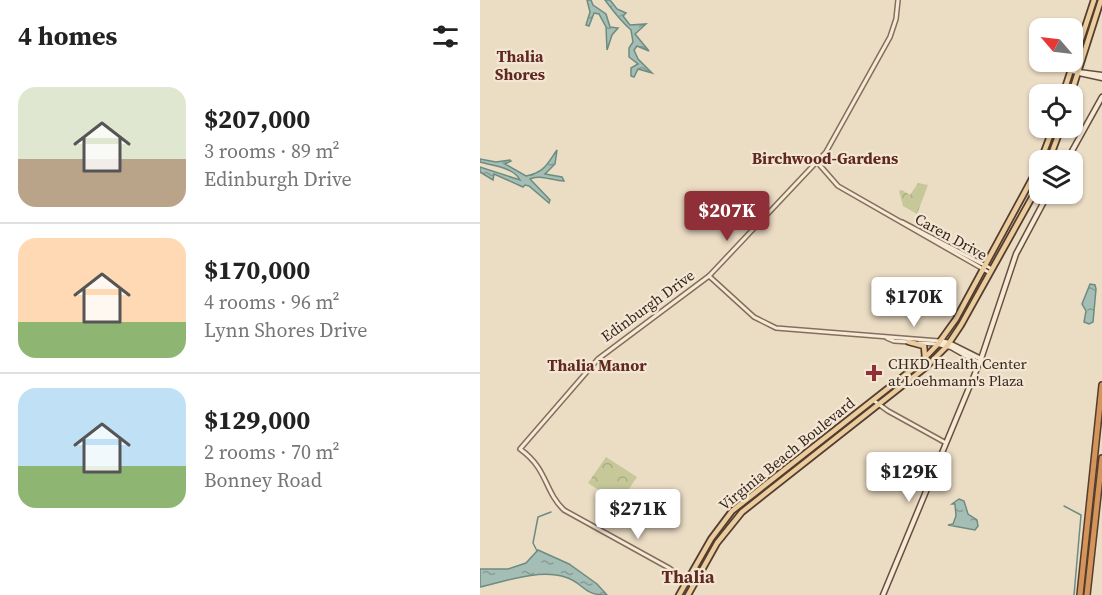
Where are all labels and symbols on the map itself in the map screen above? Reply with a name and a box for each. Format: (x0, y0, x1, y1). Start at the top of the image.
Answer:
north arrow (1029, 18, 1083, 72)
district label: Thalia Shores (495, 45, 545, 85)
district label: Birchwood-Gardens (752, 147, 898, 169)
pin: $207K (685, 191, 769, 242)
street label: Caren Drive (911, 208, 991, 265)
street label: Edinburgh Drive (597, 264, 699, 347)
pin: $170K (872, 277, 956, 328)
place label: CHKD Health Center at Loehmann's Plaza (888, 353, 1028, 391)
district label: Thalia Manor (547, 354, 647, 376)
marker: CHKD Health Center at Loehmann's Plaza (865, 364, 883, 382)
street label: Virginia Beach Boulevard (714, 392, 859, 515)
pin: $129K (867, 452, 951, 503)
pin: $271K (596, 489, 680, 540)
district label: Thalia (661, 564, 715, 589)

